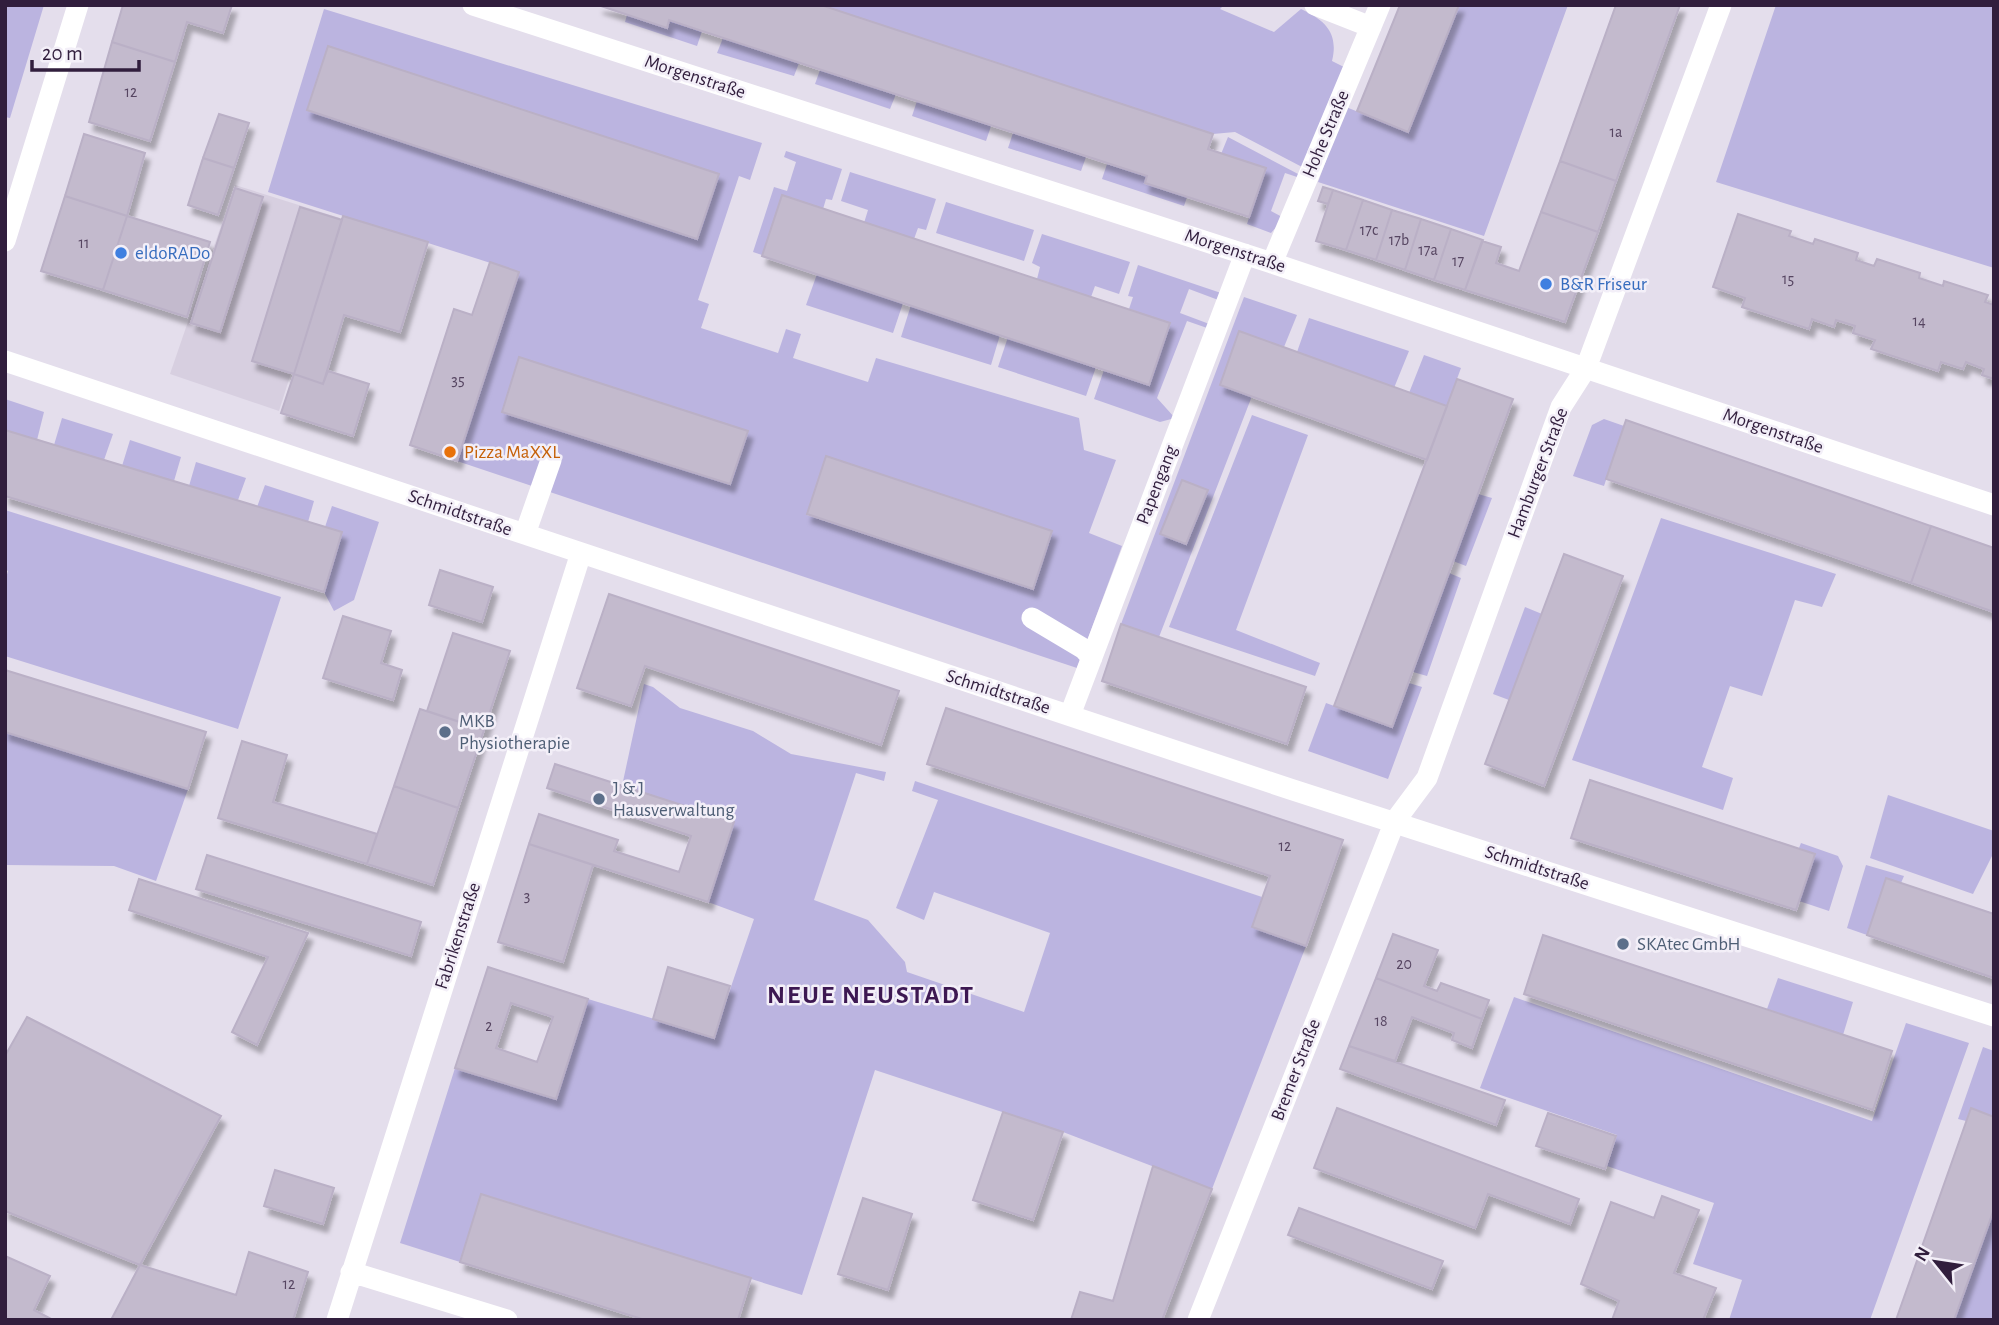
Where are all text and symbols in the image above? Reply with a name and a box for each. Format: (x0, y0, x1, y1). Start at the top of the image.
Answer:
scale bar (32, 28, 138, 72)
text: 20 m (42, 43, 83, 64)
street label: Morgenstraße (642, 52, 748, 102)
house number: 12 (125, 84, 137, 100)
street label: Hohe Straße (1299, 88, 1353, 180)
house number: 1a (1610, 124, 1622, 140)
house number: 17c (1360, 222, 1378, 238)
street label: Morgenstraße (1182, 226, 1288, 276)
house number: 17b (1389, 232, 1409, 248)
house number: 11 (78, 235, 90, 251)
house number: 17a (1418, 242, 1438, 258)
place label: eldoRADo (135, 244, 210, 263)
marker: eldoRADo (113, 245, 129, 261)
house number: 17 (1452, 253, 1464, 269)
house number: 15 (1782, 271, 1794, 287)
place label: B&R Friseur (1560, 275, 1647, 294)
marker: B&R Friseur (1538, 276, 1554, 292)
house number: 14 (1912, 313, 1926, 329)
house number: 35 (451, 372, 465, 388)
street label: Hamburger Straße (1504, 405, 1572, 541)
street label: Morgenstraße (1720, 405, 1826, 457)
street label: Papengang (1133, 442, 1181, 527)
place label: Pizza MaXXL (464, 443, 560, 462)
marker: Pizza MaXXL (442, 444, 458, 460)
street label: Schmidtstraße (406, 486, 514, 540)
street label: Schmidtstraße (944, 666, 1052, 718)
place label: MKB Physiotherapie (459, 712, 570, 753)
marker: MKB Physiotherapie (437, 724, 453, 740)
place label: J & J Hausverwaltung (613, 779, 735, 820)
marker: J & J Hausverwaltung (591, 791, 607, 807)
house number: 12 (1279, 838, 1291, 854)
street label: Schmidtstraße (1483, 842, 1591, 894)
street label: Fabrikenstraße (432, 880, 484, 992)
house number: 3 (524, 888, 530, 904)
place label: SKAtec GmbH (1637, 935, 1741, 954)
marker: SKAtec GmbH (1615, 936, 1631, 952)
house number: 20 (1396, 956, 1412, 972)
district label: NEUE NEUSTADT (767, 982, 975, 1008)
house number: 18 (1374, 1013, 1388, 1029)
street label: Bremer Straße (1268, 1017, 1324, 1123)
house number: 2 (485, 1018, 493, 1034)
north arrow (1901, 1227, 1971, 1297)
text: N (1911, 1244, 1934, 1265)
house number: 12 (283, 1276, 295, 1292)

